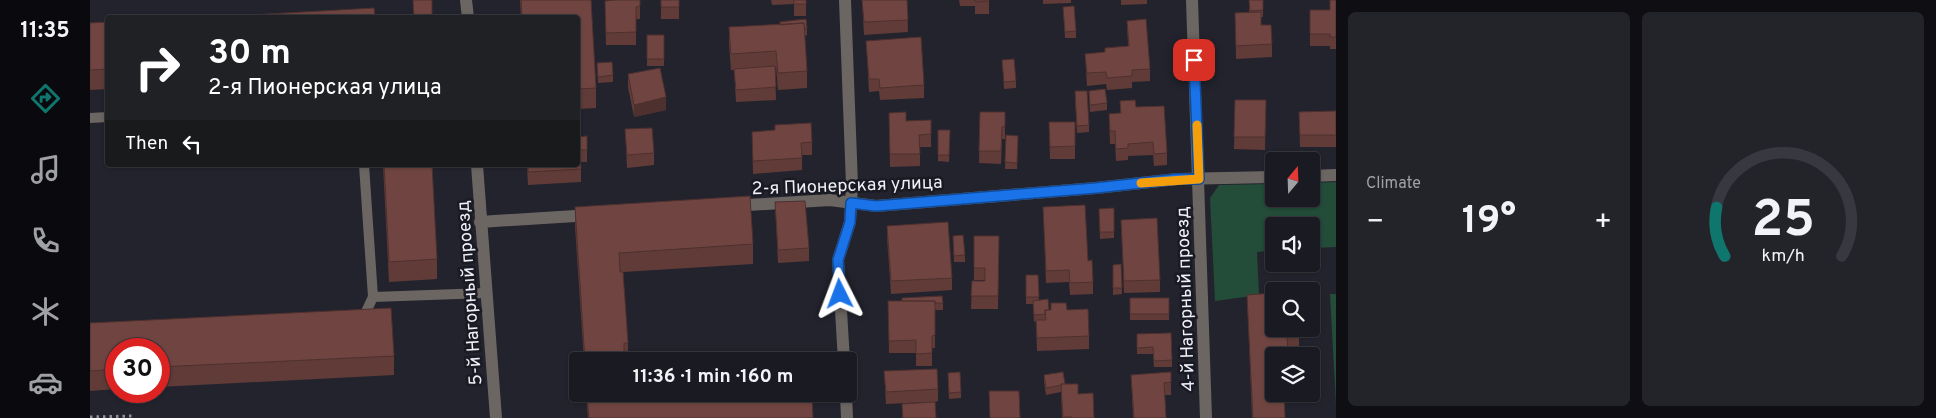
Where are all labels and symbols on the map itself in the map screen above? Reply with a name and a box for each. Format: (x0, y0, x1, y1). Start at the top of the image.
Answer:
pin (1173, 39, 1215, 81)
north arrow (1265, 152, 1320, 208)
street label: 2-я Пионерская улица (751, 172, 943, 201)
street label: 5-й Нагорный проезд (453, 200, 488, 386)
street label: 4-й Нагорный проезд (1172, 206, 1201, 392)
position arrow (813, 267, 865, 319)
speed limit sign: 30 (105, 338, 170, 403)

